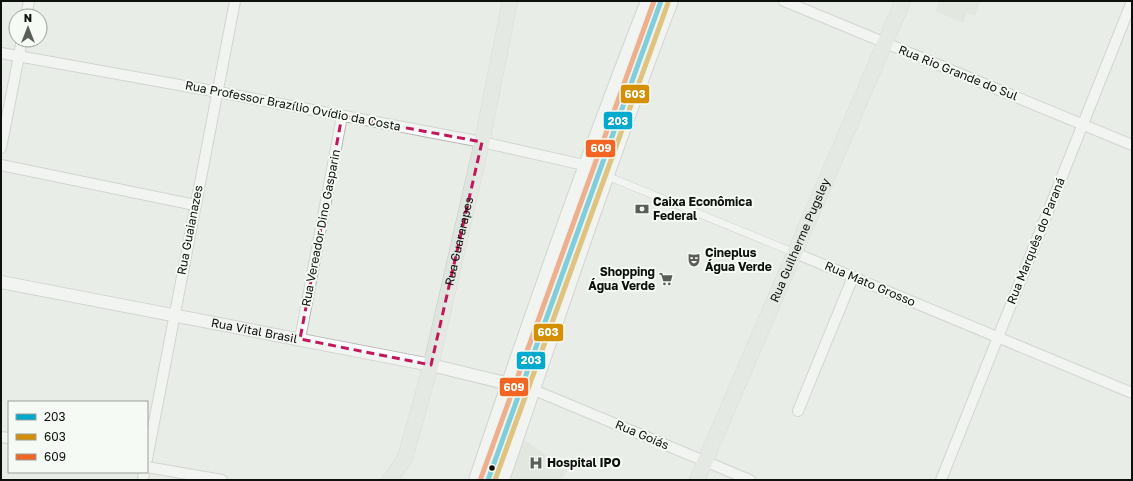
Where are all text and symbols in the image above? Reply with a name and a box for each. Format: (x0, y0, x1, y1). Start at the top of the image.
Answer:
north arrow (8, 8, 48, 48)
text: N (24, 11, 32, 24)
street label: Rua Rio Grande do Sul (896, 42, 1020, 103)
street label: Rua Professor Brazílio Ovídio da Costa (184, 77, 402, 134)
line badge: 603 (620, 84, 650, 104)
text: 603 (625, 87, 646, 100)
line badge: 203 (603, 111, 633, 130)
text: 203 (608, 114, 629, 127)
line badge: 609 (585, 139, 616, 158)
text: 609 (590, 141, 612, 154)
street label: Rua Vereador Dino Gasparin (298, 148, 343, 308)
street label: Rua Guilherme Pugsley (766, 175, 833, 304)
street label: Rua Marquês do Paraná (1003, 175, 1068, 306)
street label: Rua Guaianazes (173, 184, 206, 276)
place label: Caixa Econômica Federal (653, 194, 752, 223)
street label: Rua Guararapes (441, 195, 476, 287)
bank icon: Caixa Econômica Federal (634, 201, 650, 217)
place label: Cineplus Água Verde (705, 245, 772, 274)
theatre icon: Cineplus Água Verde (686, 252, 702, 268)
street label: Rua Mato Grosso (823, 258, 918, 309)
place label: Shopping Água Verde (588, 264, 655, 293)
supermarket icon: Shopping Água Verde (658, 271, 674, 287)
street label: Rua Vital Brasil (210, 315, 299, 346)
line badge: 603 (533, 323, 564, 342)
text: 603 (538, 325, 559, 338)
line badge: 203 (516, 351, 546, 370)
text: 203 (521, 353, 542, 366)
line badge: 609 (499, 377, 529, 397)
text: 609 (503, 380, 525, 393)
legend (8, 401, 148, 473)
text: 203 (44, 409, 65, 424)
street label: Rua Goiás (613, 417, 671, 453)
text: 603 (44, 429, 66, 444)
text: 609 (44, 449, 66, 464)
hospital icon: Hospital IPO (528, 455, 544, 471)
place label: Hospital IPO (547, 455, 621, 470)
unlabelled marker (487, 463, 497, 473)

